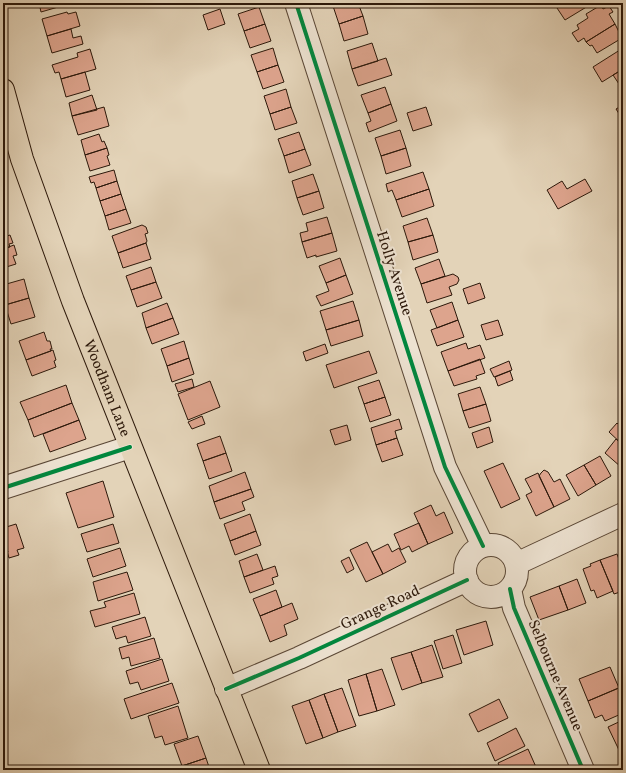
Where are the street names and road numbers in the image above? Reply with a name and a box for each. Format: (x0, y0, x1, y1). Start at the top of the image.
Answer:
street label: Holly Avenue (370, 228, 417, 318)
street label: Woodham Lane (77, 337, 135, 440)
street label: Grange Road (338, 581, 424, 636)
street label: Selbourne Avenue (522, 617, 588, 734)

